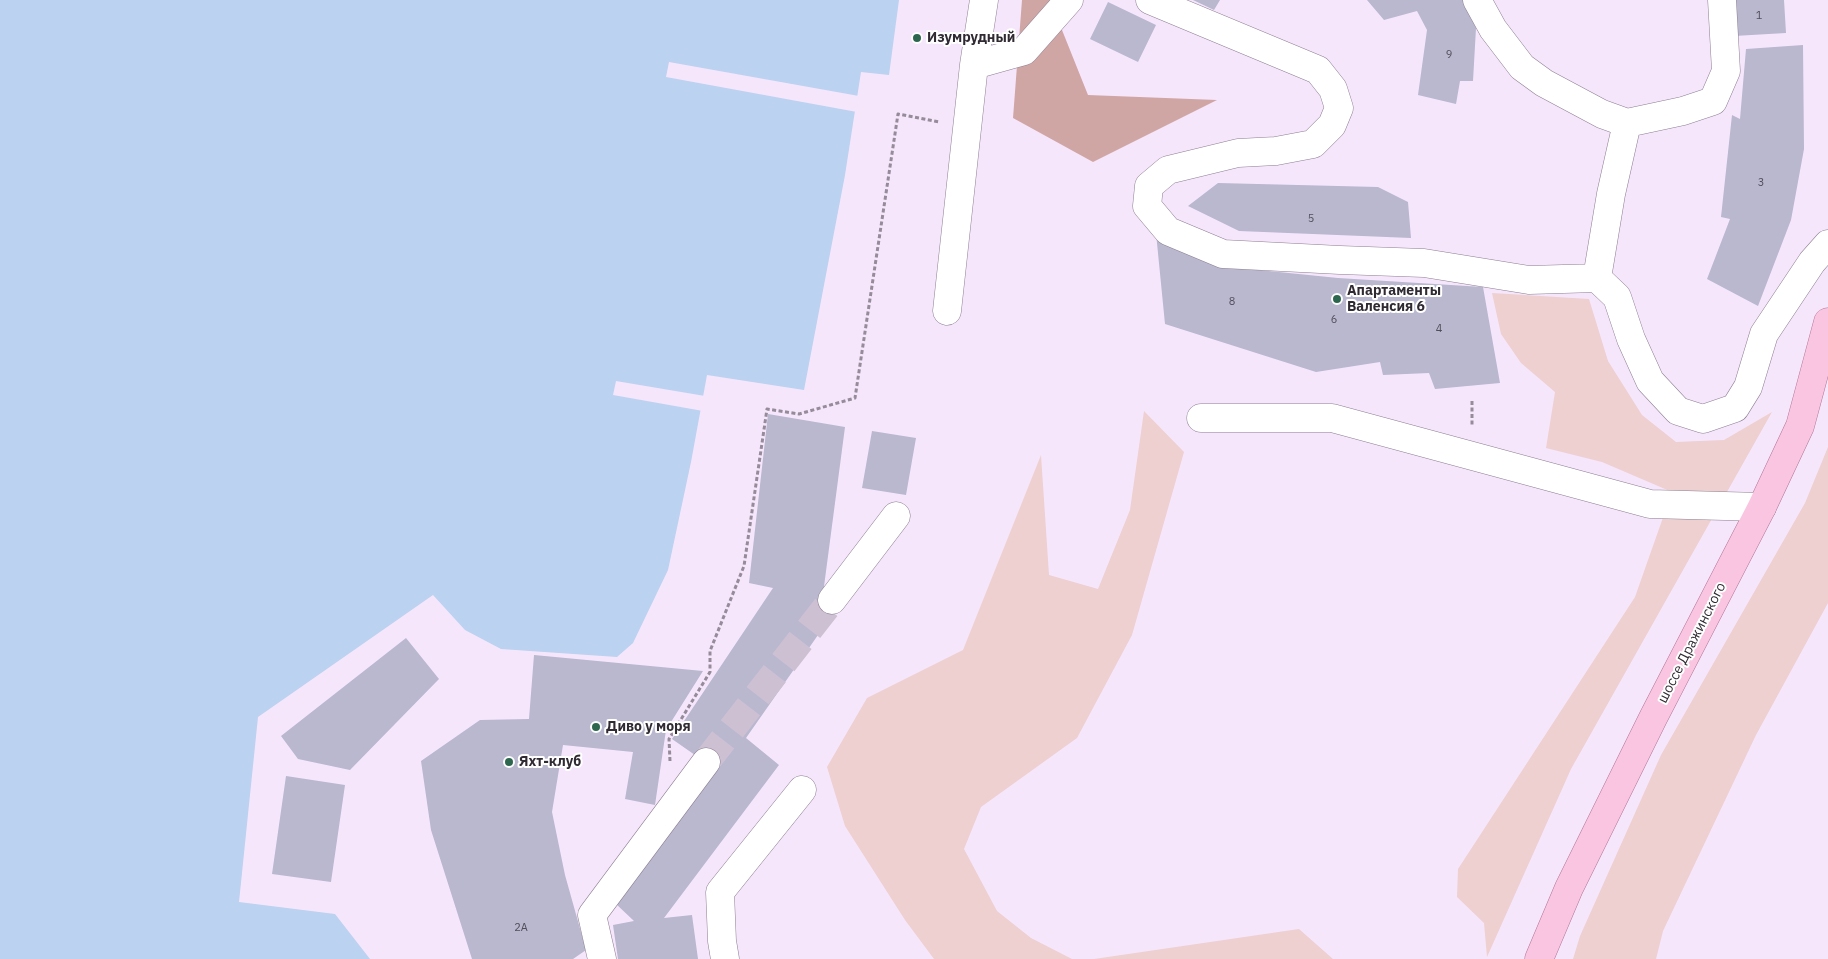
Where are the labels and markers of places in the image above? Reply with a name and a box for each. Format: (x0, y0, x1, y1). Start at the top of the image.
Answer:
place label: Изумрудный (927, 30, 1015, 46)
marker: Изумрудный (911, 32, 923, 44)
place label: Апартаменты Валенсия 6 (1347, 283, 1441, 316)
marker: Апартаменты Валенсия 6 (1331, 293, 1343, 305)
place label: Диво у моря (606, 719, 691, 735)
marker: Диво у моря (590, 721, 602, 733)
place label: Яхт-клуб (519, 754, 581, 770)
marker: Яхт-клуб (503, 756, 515, 768)

